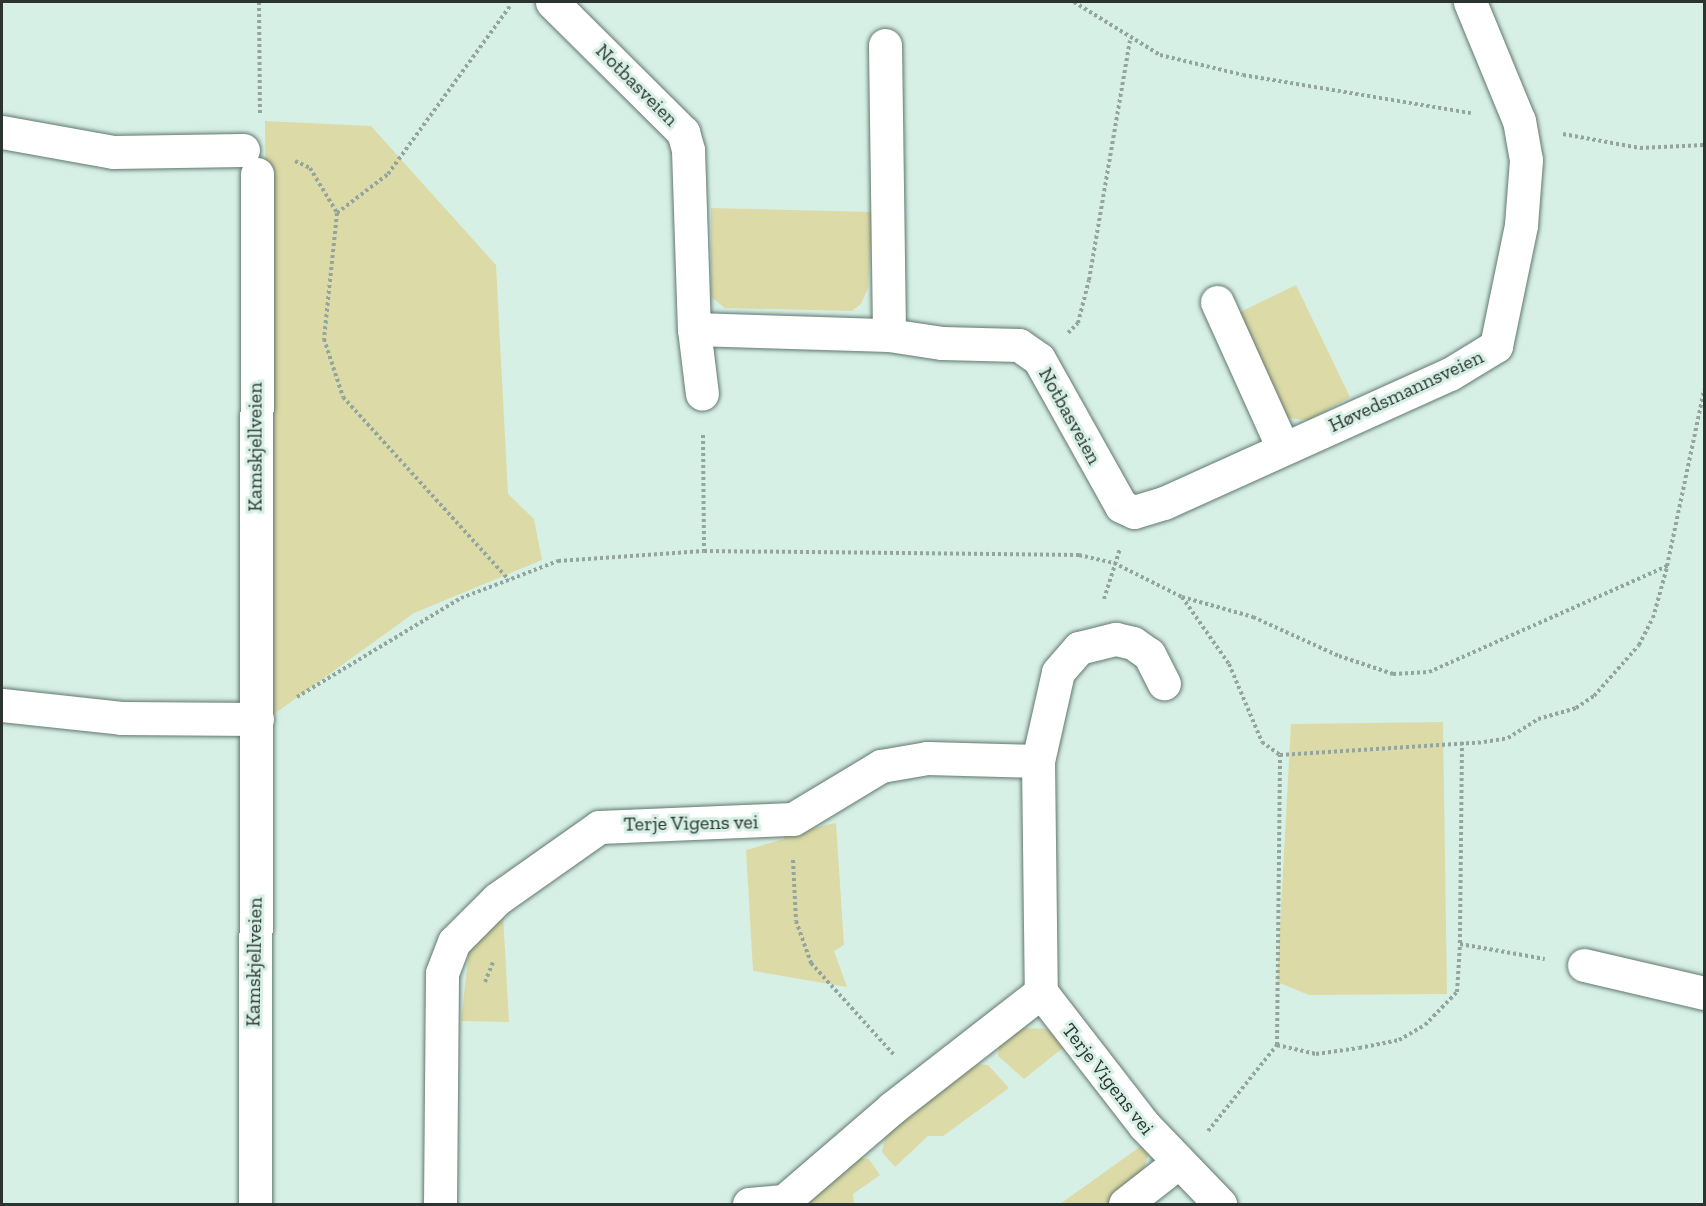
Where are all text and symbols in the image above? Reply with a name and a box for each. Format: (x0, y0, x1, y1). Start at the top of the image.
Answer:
street label: Notbasveien (591, 39, 683, 131)
street label: Høvedsmannsveien (1325, 345, 1487, 437)
street label: Notbasveien (1034, 363, 1106, 469)
street label: Kamskjellveien (243, 382, 267, 512)
street label: Terje Vigens vei (623, 810, 759, 836)
street label: Kamskjellveien (241, 897, 267, 1027)
street label: Terje Vigens vei (1057, 1018, 1159, 1140)

